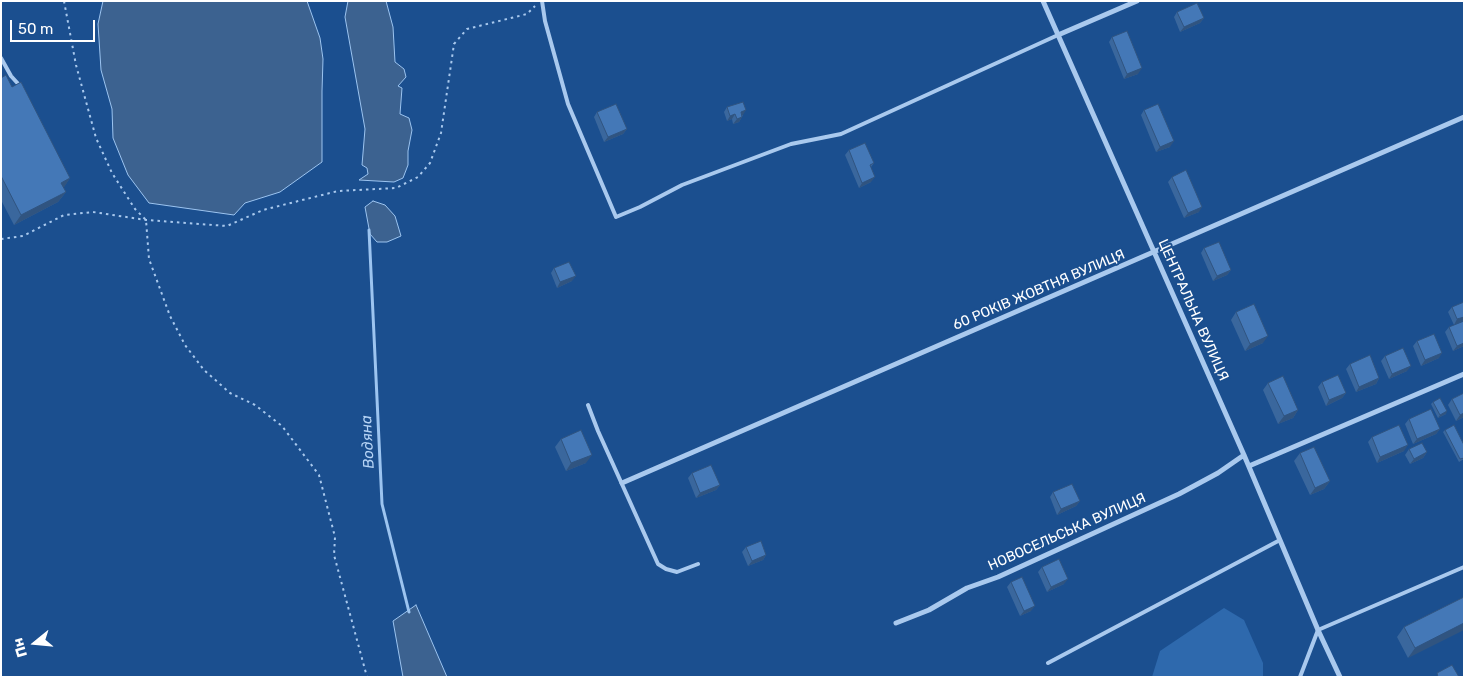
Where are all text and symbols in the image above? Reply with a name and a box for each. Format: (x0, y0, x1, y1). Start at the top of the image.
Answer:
scale bar (12, 10, 98, 42)
text: 50 m (18, 20, 53, 38)
street label: ЦЕНТРАЛЬНА ВУЛИЦЯ (1154, 237, 1232, 383)
street label: 60 РОКІВ ЖОВТНЯ ВУЛИЦЯ (950, 246, 1128, 334)
water label: Водяна (358, 415, 378, 469)
street label: НОВОСЕЛЬСЬКА ВУЛИЦЯ (986, 490, 1148, 574)
north arrow (10, 618, 60, 668)
text: Пн (9, 636, 31, 659)

